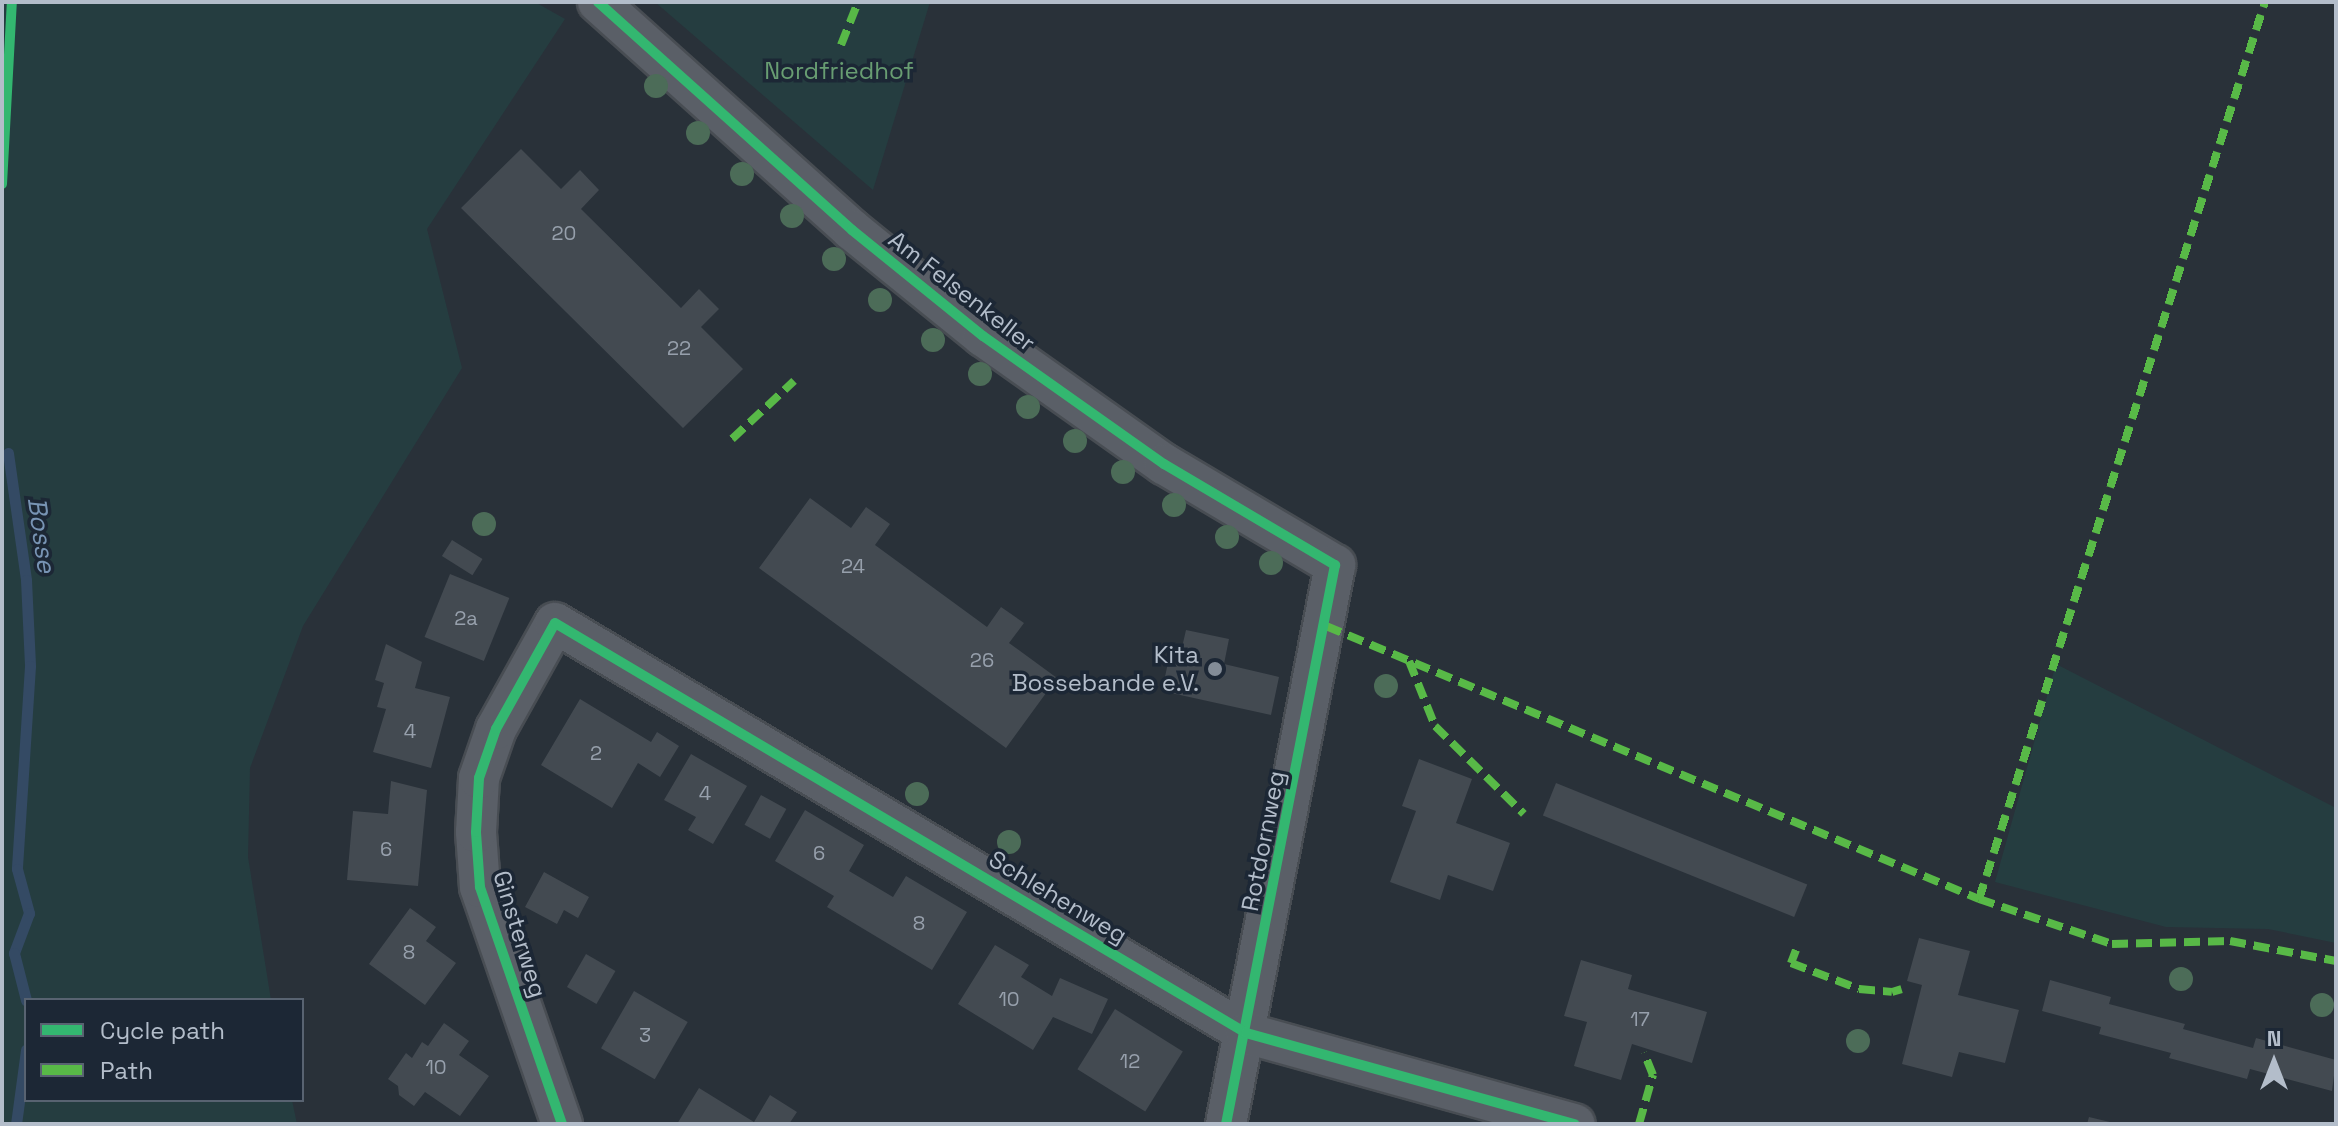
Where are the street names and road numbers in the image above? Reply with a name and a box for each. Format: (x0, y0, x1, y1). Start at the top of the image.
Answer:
street label: Am Felsenkeller (883, 225, 1041, 357)
street label: Rotdornweg (1235, 768, 1291, 914)
street label: Schlehenweg (984, 844, 1132, 950)
street label: Ginsterweg (487, 867, 553, 1001)

